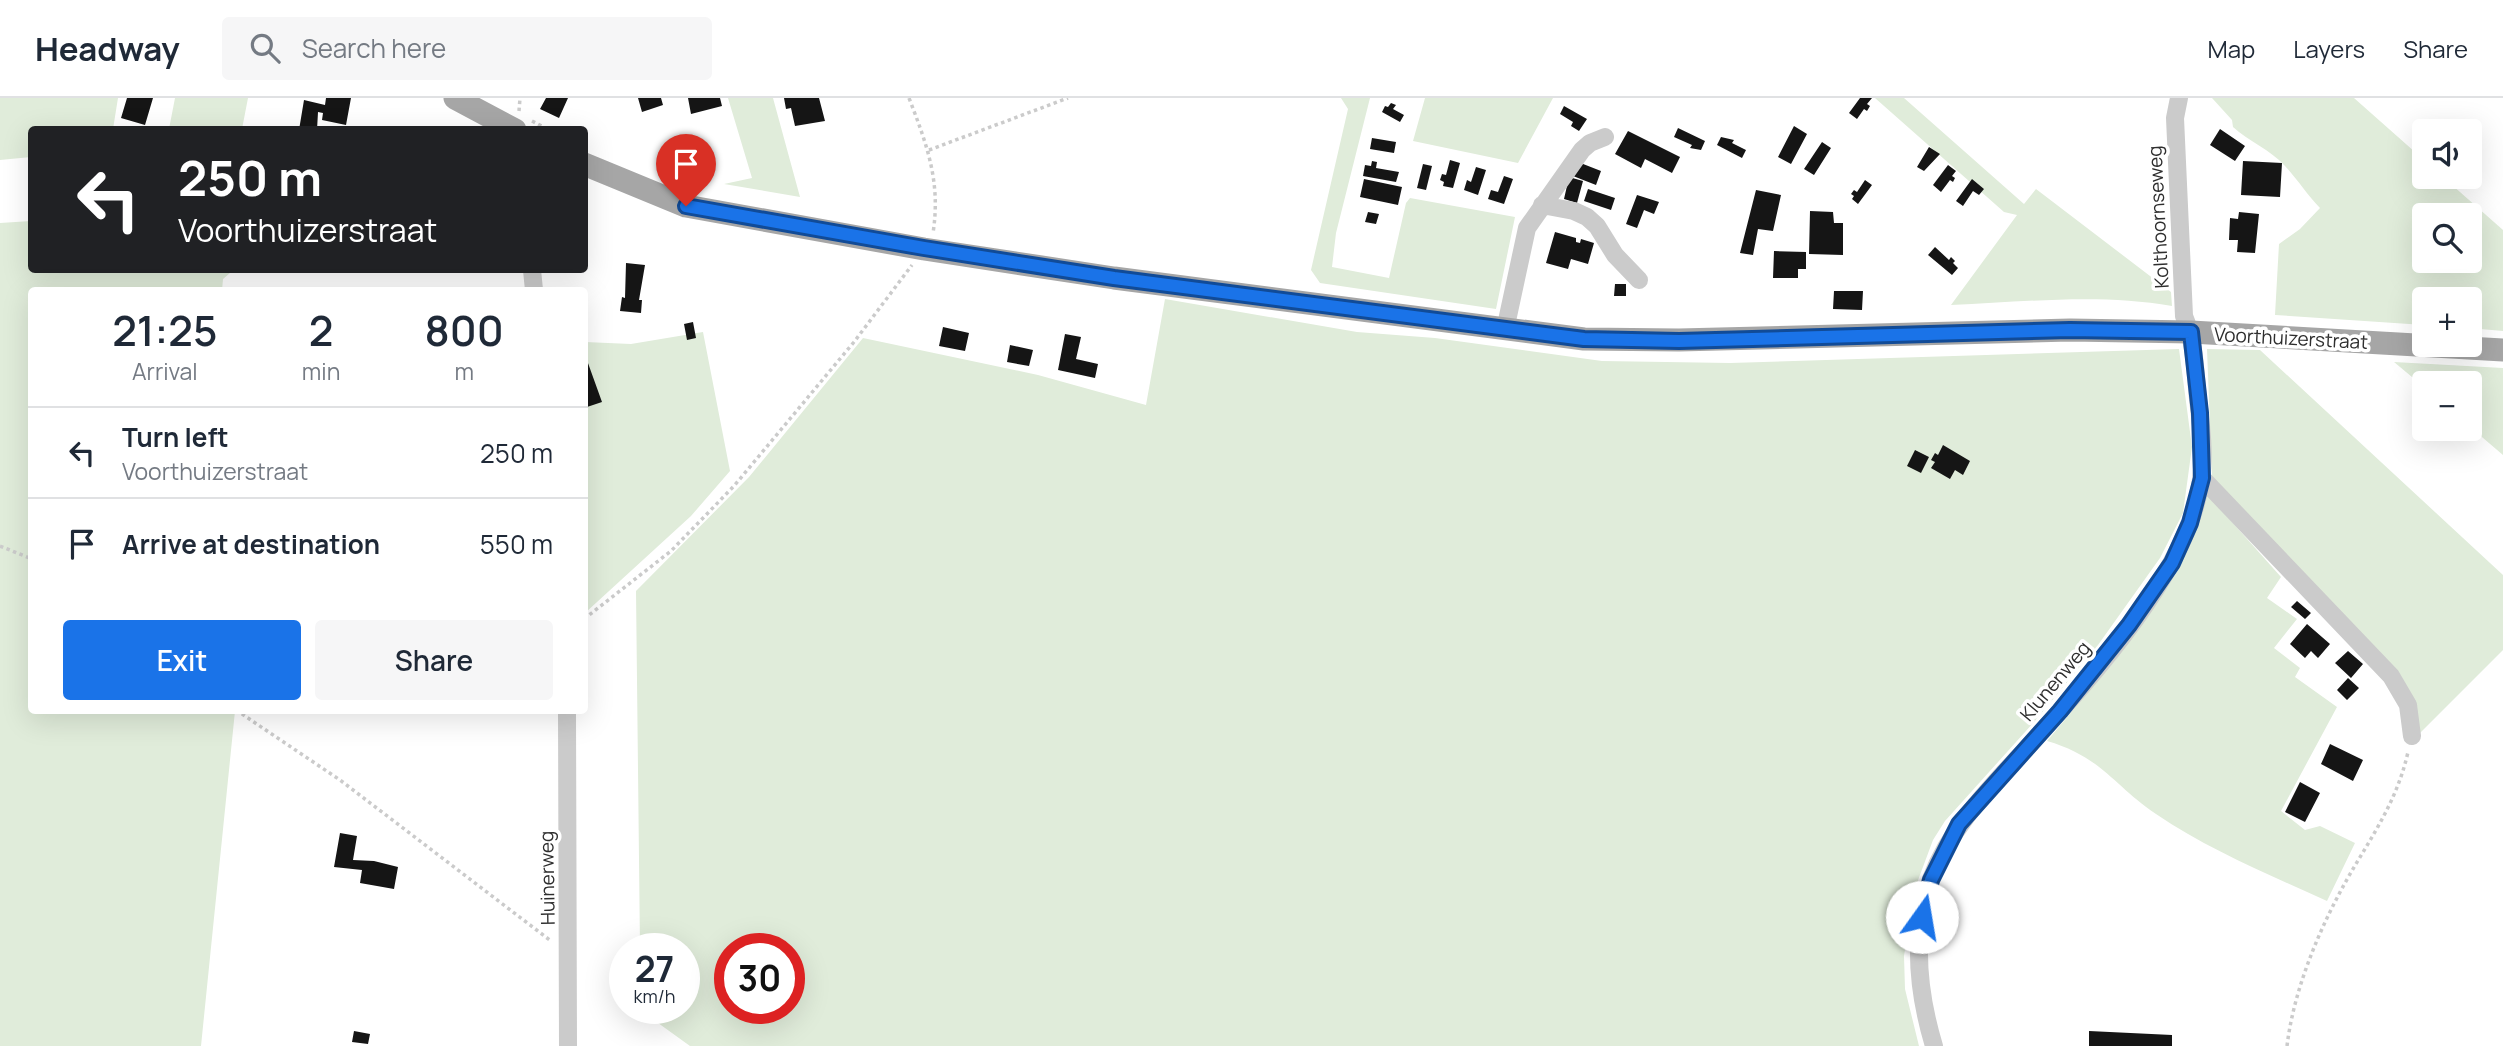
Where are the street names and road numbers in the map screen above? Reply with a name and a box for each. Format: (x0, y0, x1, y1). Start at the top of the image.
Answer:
street label: Kolthoornseweg (2141, 145, 2175, 289)
street label: Voorthuizerstraat (2213, 321, 2369, 355)
street label: Klunenweg (2014, 636, 2096, 726)
street label: Huinerweg (533, 831, 561, 925)

